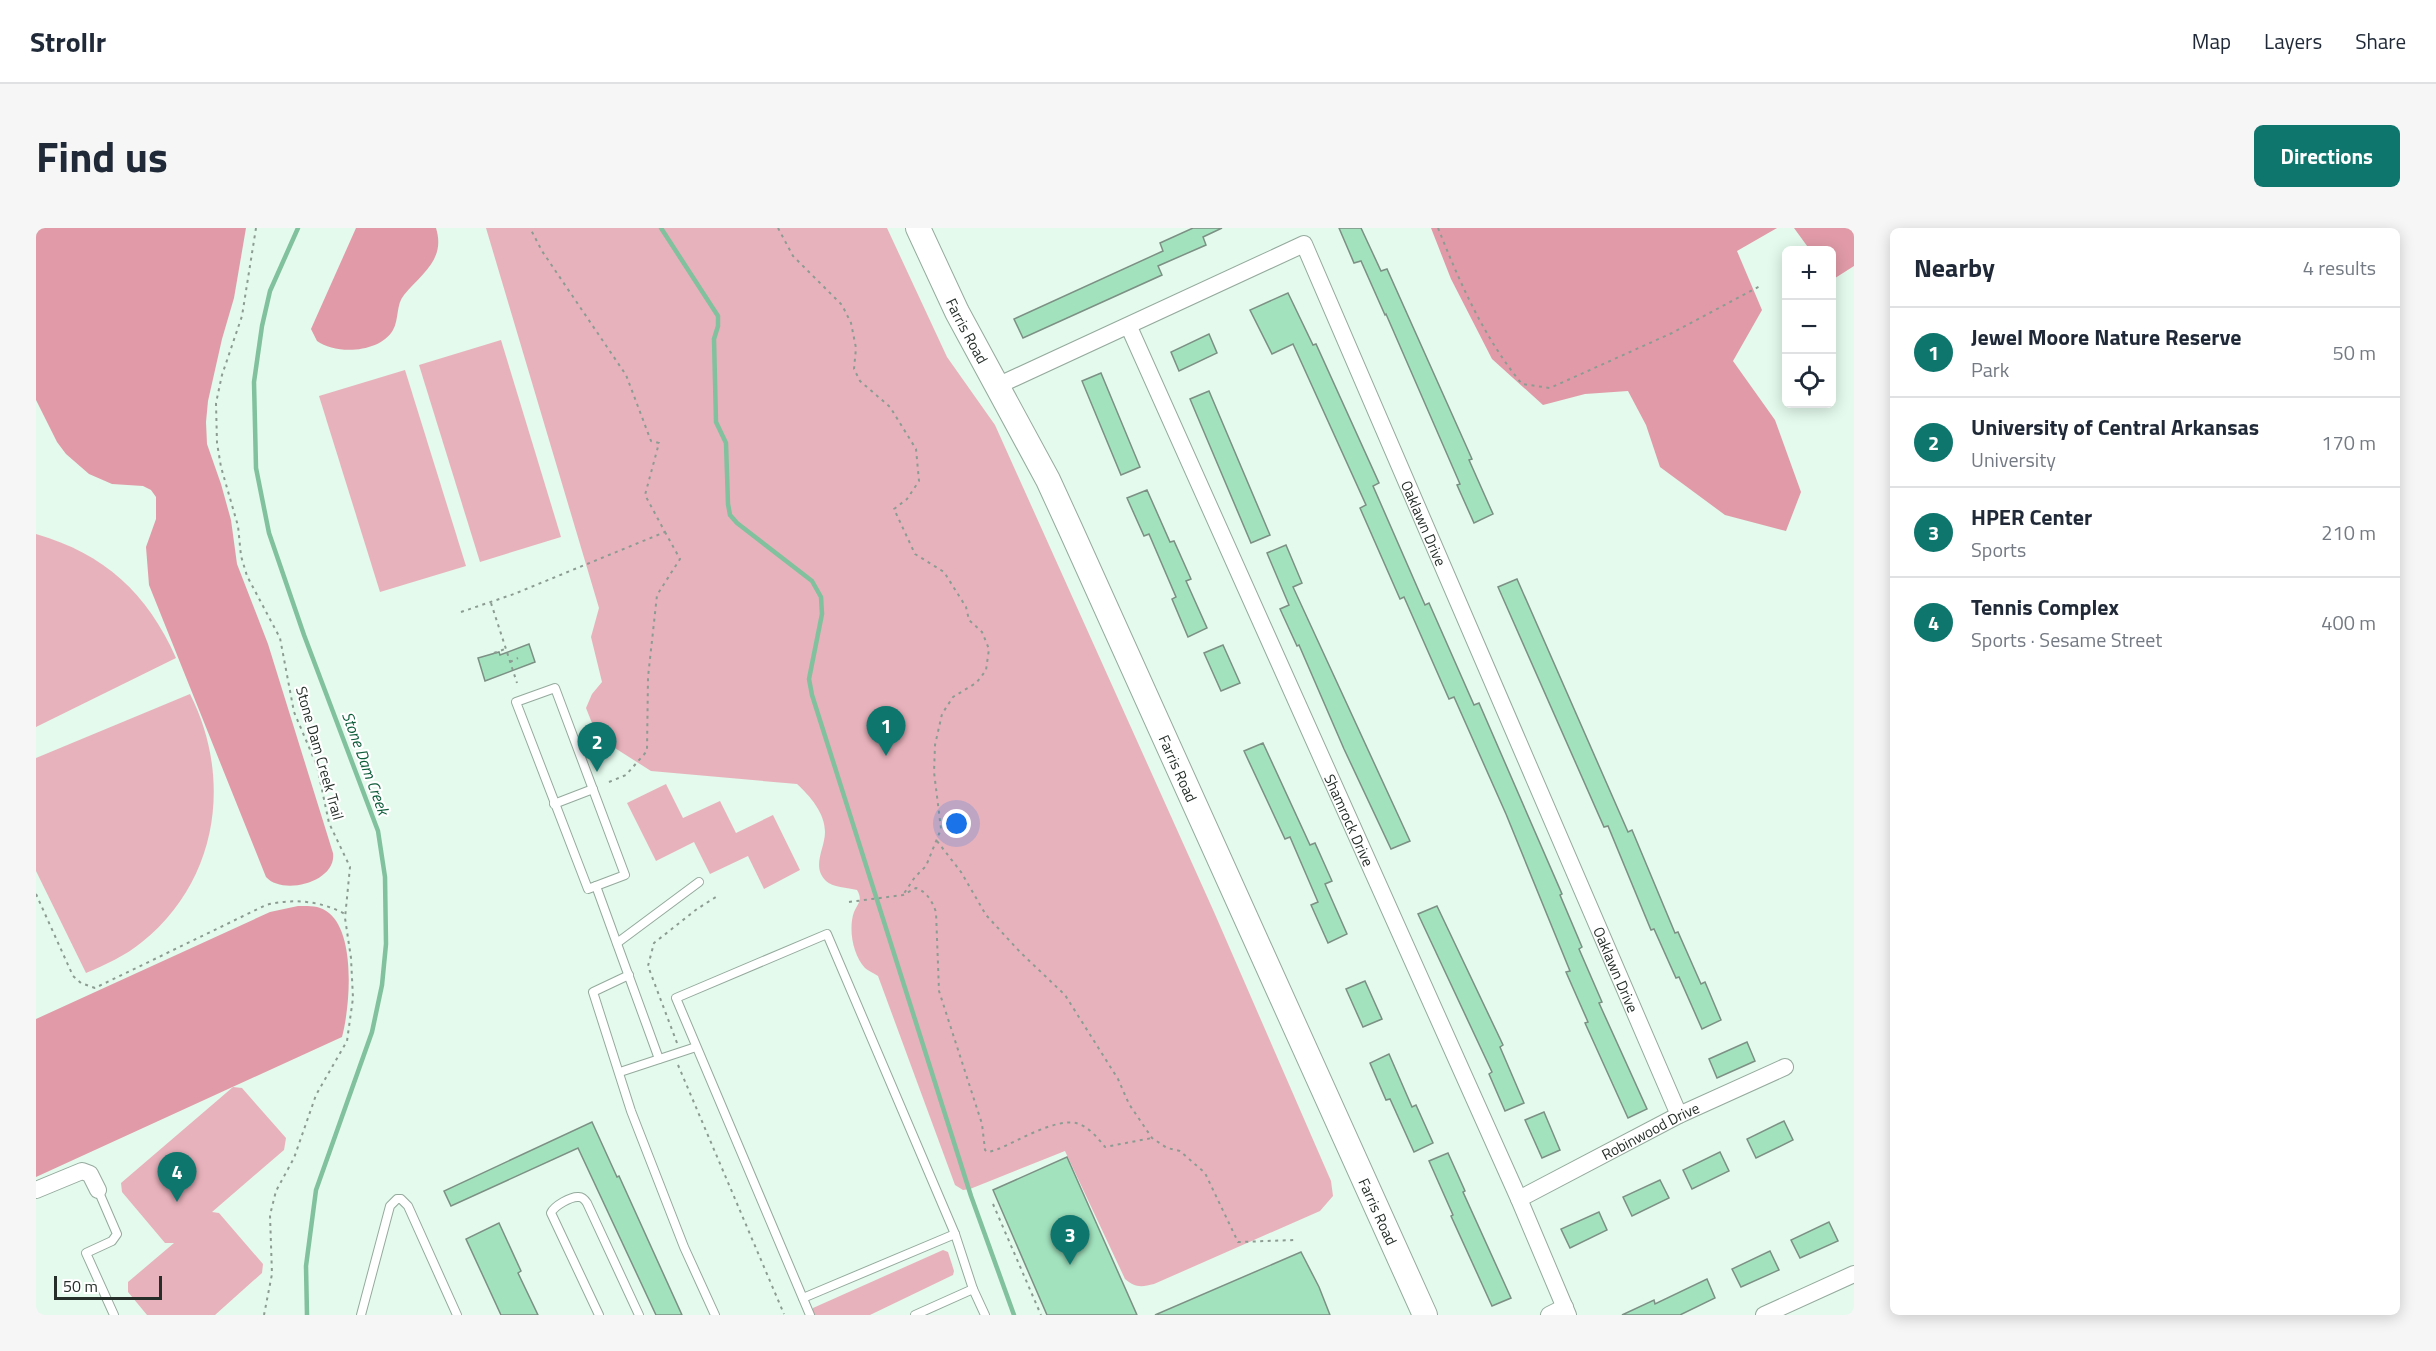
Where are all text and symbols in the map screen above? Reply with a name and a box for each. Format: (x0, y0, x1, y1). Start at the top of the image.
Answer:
text: Strollr (30, 20, 106, 63)
text: Map (2192, 25, 2231, 57)
text: Layers (2264, 25, 2322, 57)
text: Share (2355, 25, 2406, 57)
text: Find us (36, 124, 168, 188)
button: Directions (2254, 125, 2400, 187)
map controls (1782, 246, 1836, 408)
button: + (1782, 246, 1836, 300)
text: Nearby (1914, 248, 1995, 287)
text: 4 results (2303, 252, 2376, 283)
street label: Farris Road (941, 294, 994, 368)
button: − (1782, 300, 1836, 354)
text: Jewel Moore Nature Reserve (1971, 320, 2242, 354)
text: 1 (1928, 337, 1939, 368)
text: 50 m (2332, 337, 2376, 368)
button: locate (1782, 354, 1836, 408)
text: Park (1971, 354, 2009, 385)
text: University of Central Arkansas (1971, 410, 2259, 444)
text: 2 (1928, 427, 1939, 458)
text: 170 m (2321, 427, 2376, 458)
text: University (1971, 444, 2056, 475)
street label: Oaklawn Drive (1396, 477, 1453, 569)
text: HPER Center (1971, 500, 2092, 534)
text: 3 (1928, 517, 1939, 548)
text: 210 m (2321, 517, 2376, 548)
text: Sports (1971, 534, 2026, 565)
text: Tennis Complex (1971, 590, 2119, 624)
text: 4 (1928, 607, 1939, 638)
text: 400 m (2321, 607, 2376, 638)
text: Sports · Sesame Street (1971, 624, 2162, 655)
street label: Stone Dam Creek Trail (290, 684, 350, 822)
pin: 1 (866, 706, 906, 756)
water label: Stone Dam Creek (336, 708, 396, 820)
pin: 2 (578, 722, 616, 772)
street label: Farris Road (1153, 731, 1204, 805)
street label: Shamrock Drive (1319, 770, 1380, 870)
your location (942, 809, 971, 838)
street label: Oaklawn Drive (1588, 923, 1645, 1016)
street label: Robinwood Drive (1597, 1096, 1703, 1165)
pin: 4 (158, 1152, 196, 1202)
street label: Farris Road (1353, 1174, 1403, 1249)
pin: 3 (1050, 1216, 1090, 1265)
scale bar (54, 1273, 162, 1300)
text: 50 m (63, 1274, 98, 1298)

